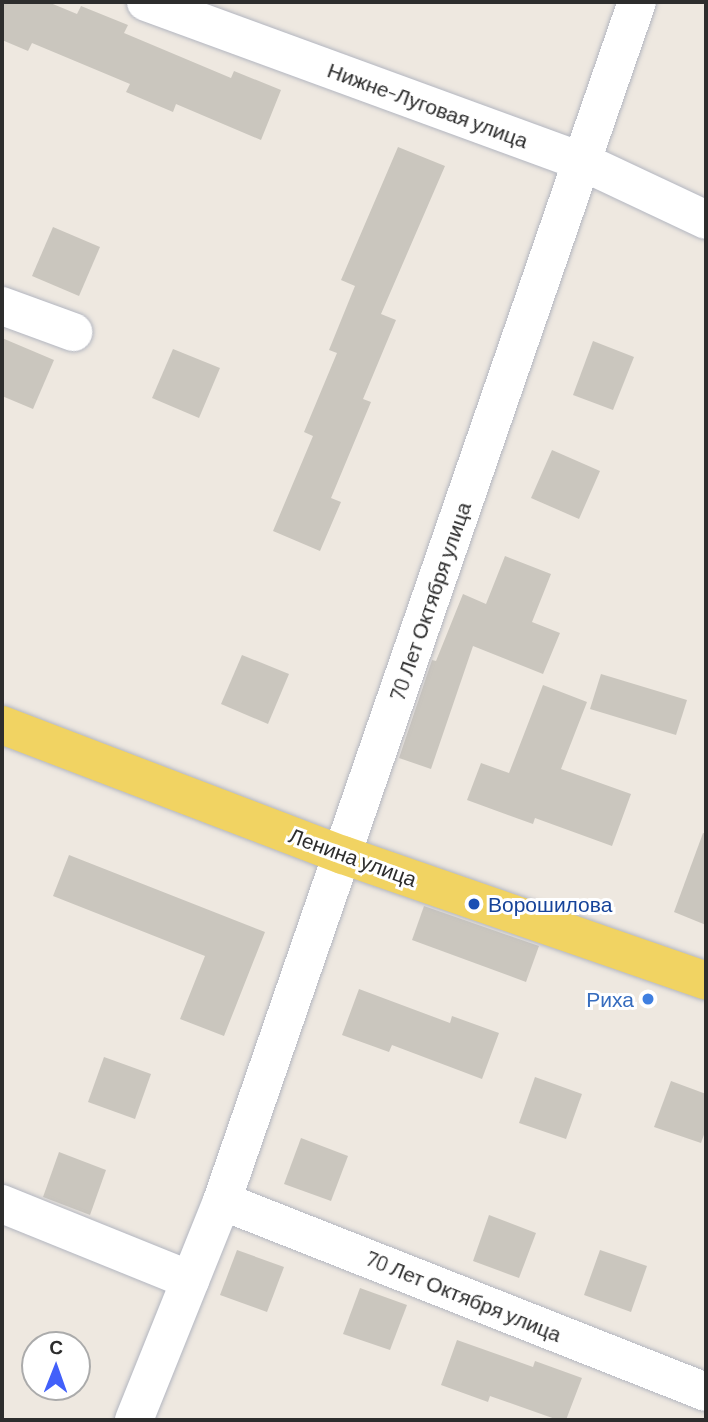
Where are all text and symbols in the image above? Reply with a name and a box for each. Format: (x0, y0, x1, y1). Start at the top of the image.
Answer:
street label: Нижне-Луговая улица (324, 57, 532, 153)
street label: 70 Лет Октября улица (384, 499, 476, 703)
street label: Ленина улица (286, 822, 420, 892)
place label: Ворошилова (488, 891, 612, 917)
marker: Ворошилова (466, 896, 482, 912)
place label: Риха (586, 986, 634, 1012)
marker: Риха (640, 991, 656, 1007)
street label: 70 Лет Октября улица (363, 1245, 565, 1347)
north arrow (21, 1331, 91, 1401)
text: С (49, 1335, 63, 1358)

